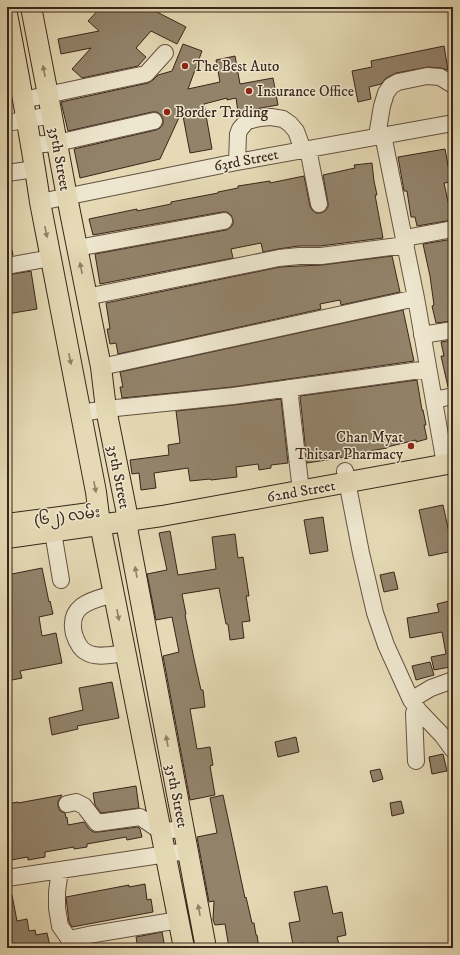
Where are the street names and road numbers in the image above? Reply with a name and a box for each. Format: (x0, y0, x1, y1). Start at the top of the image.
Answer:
street label: 35th Street (45, 126, 74, 193)
street label: 63rd Street (212, 145, 280, 176)
street label: 35th Street (103, 444, 134, 511)
street label: 62nd Street (265, 476, 337, 507)
street label: (၆၂) လမ်း (33, 502, 101, 532)
street label: 35th Street (161, 763, 192, 830)

